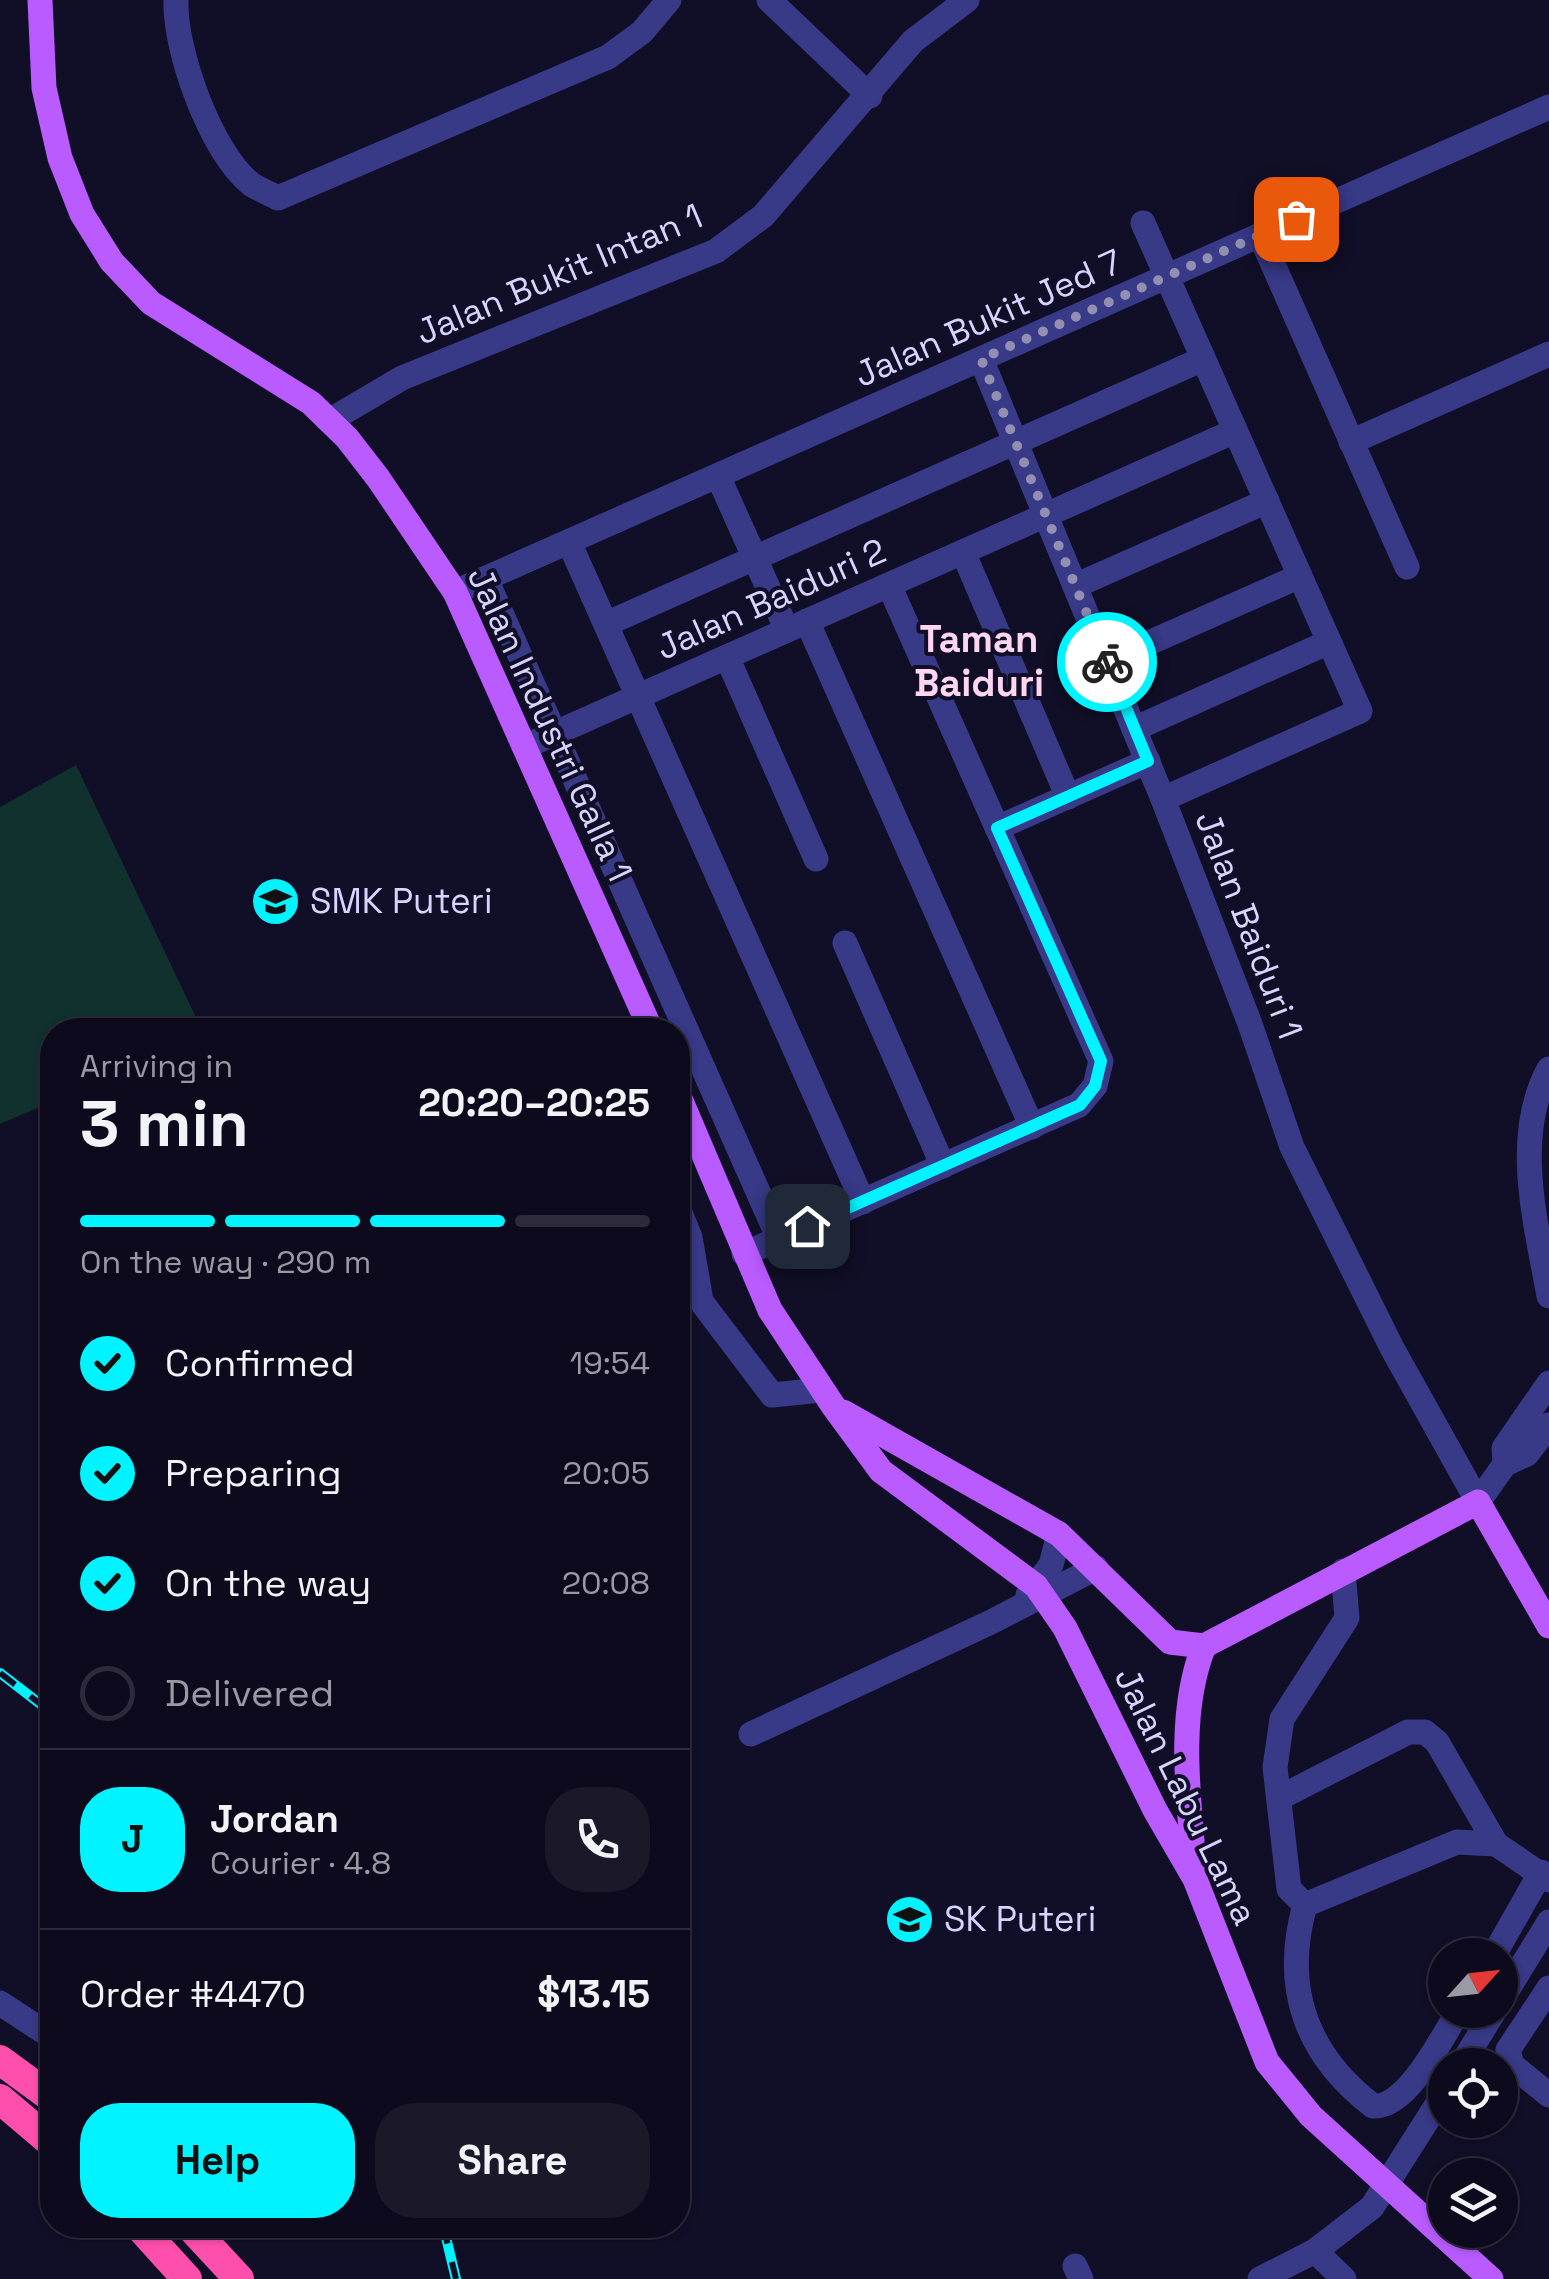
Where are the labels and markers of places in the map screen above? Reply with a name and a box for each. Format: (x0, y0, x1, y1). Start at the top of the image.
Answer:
pin (1254, 177, 1339, 262)
school or university icon: SMK Puteri (249, 875, 301, 927)
place label: SMK Puteri (310, 879, 493, 923)
pin (765, 1184, 850, 1269)
school or university icon: SK Puteri (883, 1893, 935, 1945)
place label: SK Puteri (944, 1897, 1096, 1941)

